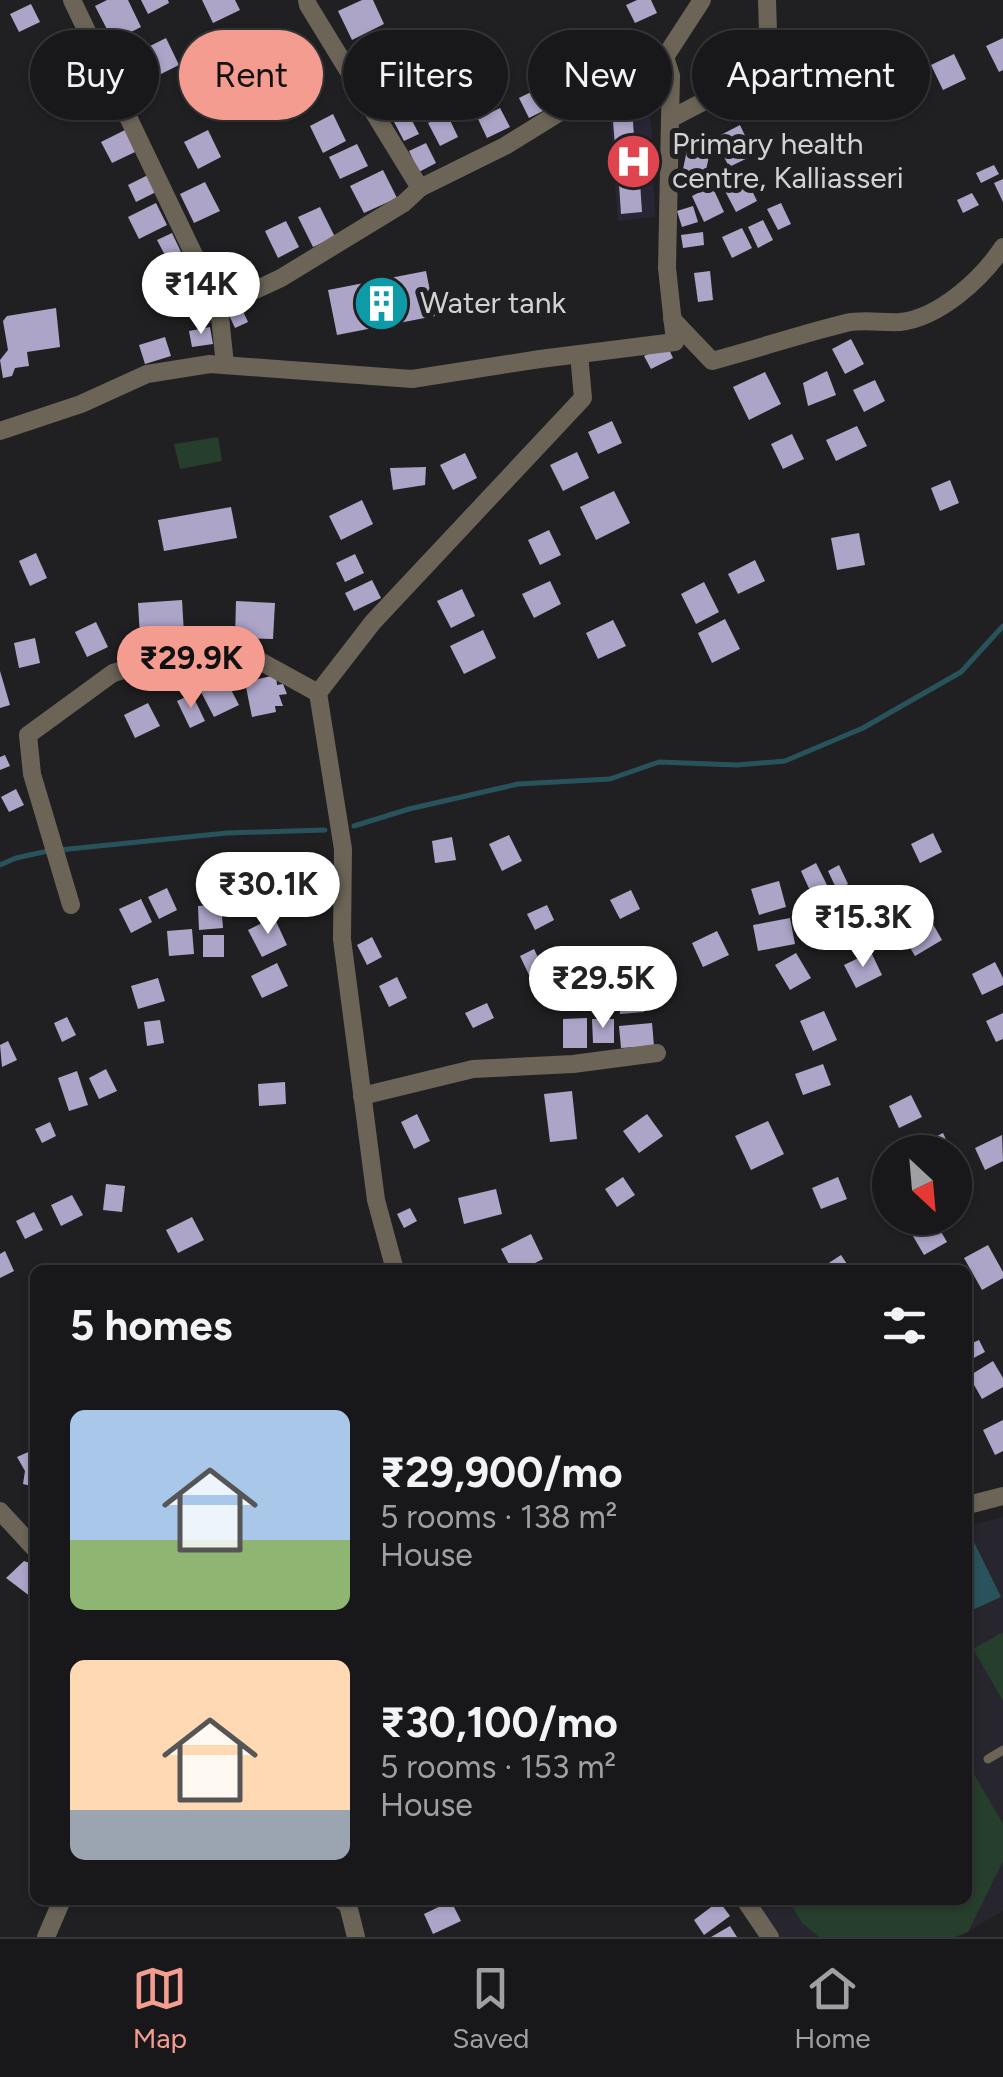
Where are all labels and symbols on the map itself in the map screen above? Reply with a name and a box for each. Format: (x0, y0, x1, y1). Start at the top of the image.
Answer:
place label: Primary health centre, Kalliasseri (672, 125, 904, 196)
hospital icon: Primary health centre, Kalliasseri (603, 131, 663, 191)
pin: ₹14K (142, 252, 260, 337)
building icon: Water tank (351, 273, 411, 333)
place label: Water tank (420, 284, 566, 321)
pin: ₹29.9K (110, 626, 272, 711)
pin: ₹30.1K (187, 852, 349, 937)
pin: ₹15.3K (782, 885, 944, 970)
pin: ₹29.5K (522, 946, 684, 1031)
north arrow (872, 1135, 972, 1235)

